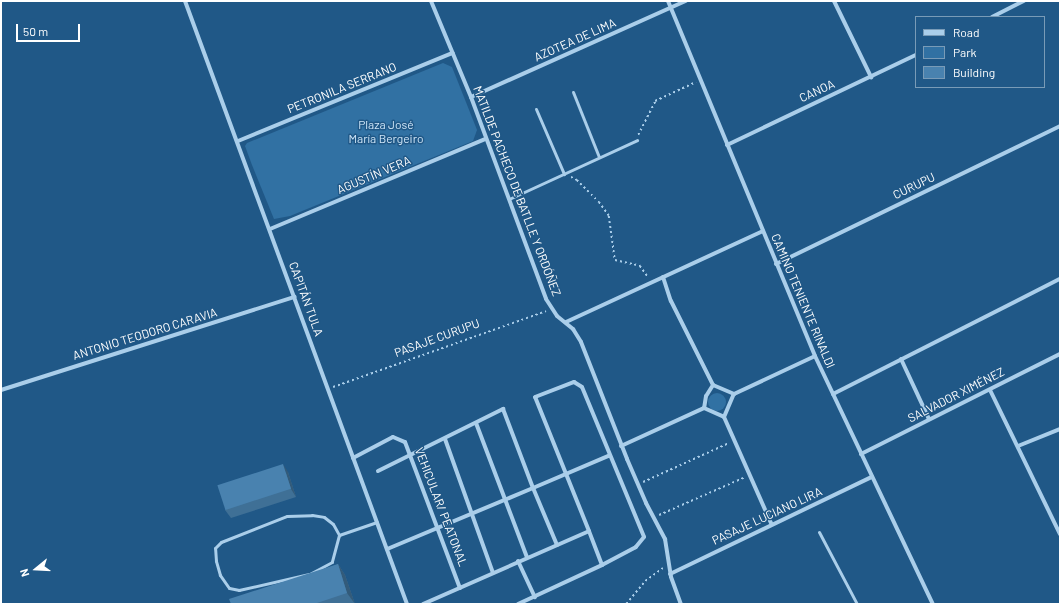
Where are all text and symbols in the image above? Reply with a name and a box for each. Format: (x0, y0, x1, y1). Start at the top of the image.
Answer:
scale bar (18, 16, 82, 42)
street label: AZOTEA DE LIMA (532, 16, 618, 64)
legend (915, 16, 1045, 88)
text: 50 m (23, 24, 48, 38)
text: Road (953, 25, 980, 39)
text: Park (953, 45, 977, 59)
street label: PETRONILA SERRANO (285, 60, 399, 116)
text: Building (953, 65, 995, 79)
street label: CANOA (797, 77, 837, 105)
street label: MATILDE PACHECO DE BATLLE Y ORDÓÑEZ (470, 84, 564, 298)
park label: Plaza José María Bergeiro (348, 118, 424, 146)
street label: AGUSTÍN VERA (335, 153, 413, 197)
street label: CURUPU (891, 170, 937, 202)
street label: CAMINO TENIENTE RINALDI (768, 232, 838, 370)
street label: CAPITÁN TULA (286, 260, 326, 338)
street label: ANTONIO TEODORO CARAVIA (71, 305, 219, 363)
street label: PASAJE CURUPU (392, 316, 482, 360)
street label: SALVADOR XIMÉNEZ (905, 364, 1007, 426)
street label: VEHICULAR/ PEATONAL (412, 446, 470, 568)
street label: PASAJE LUCIANO LIRA (710, 484, 824, 548)
north arrow (16, 549, 56, 589)
text: N (17, 567, 31, 578)

